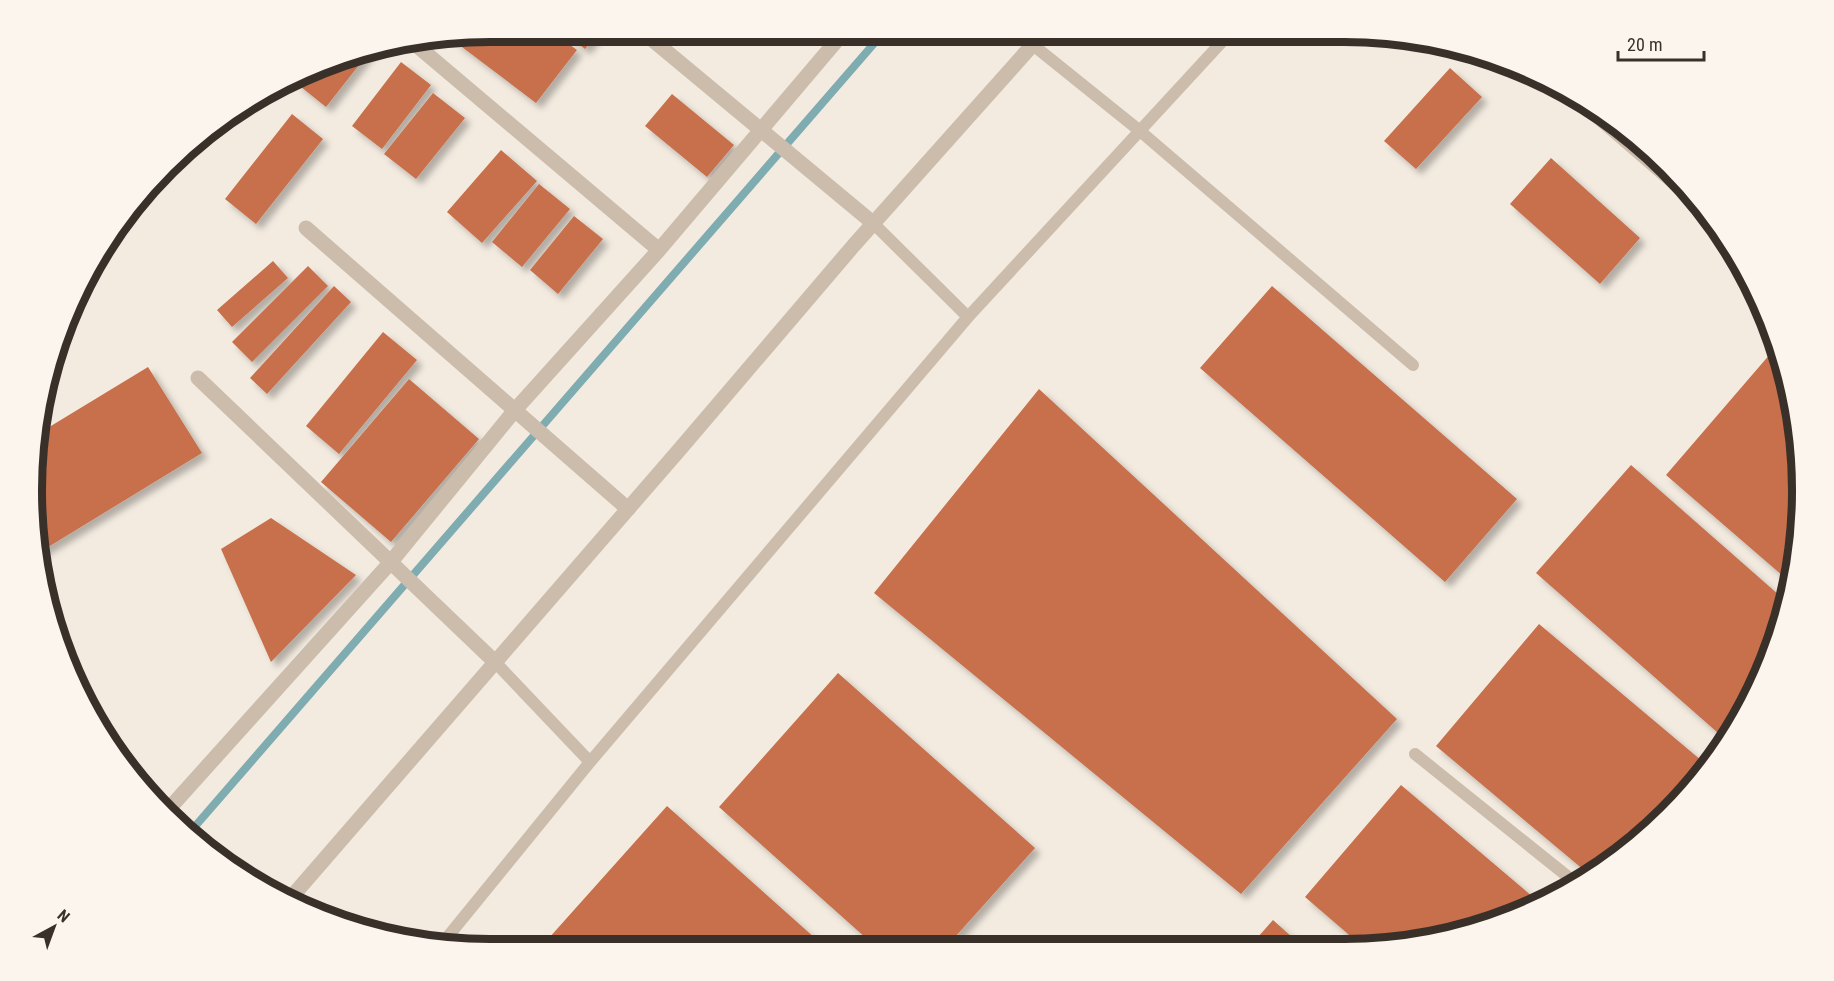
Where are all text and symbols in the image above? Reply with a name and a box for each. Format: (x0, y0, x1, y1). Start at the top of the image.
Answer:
scale bar (1618, 24, 1704, 62)
text: 20 m (1627, 34, 1662, 55)
north arrow (24, 897, 84, 957)
text: N (54, 906, 73, 926)

